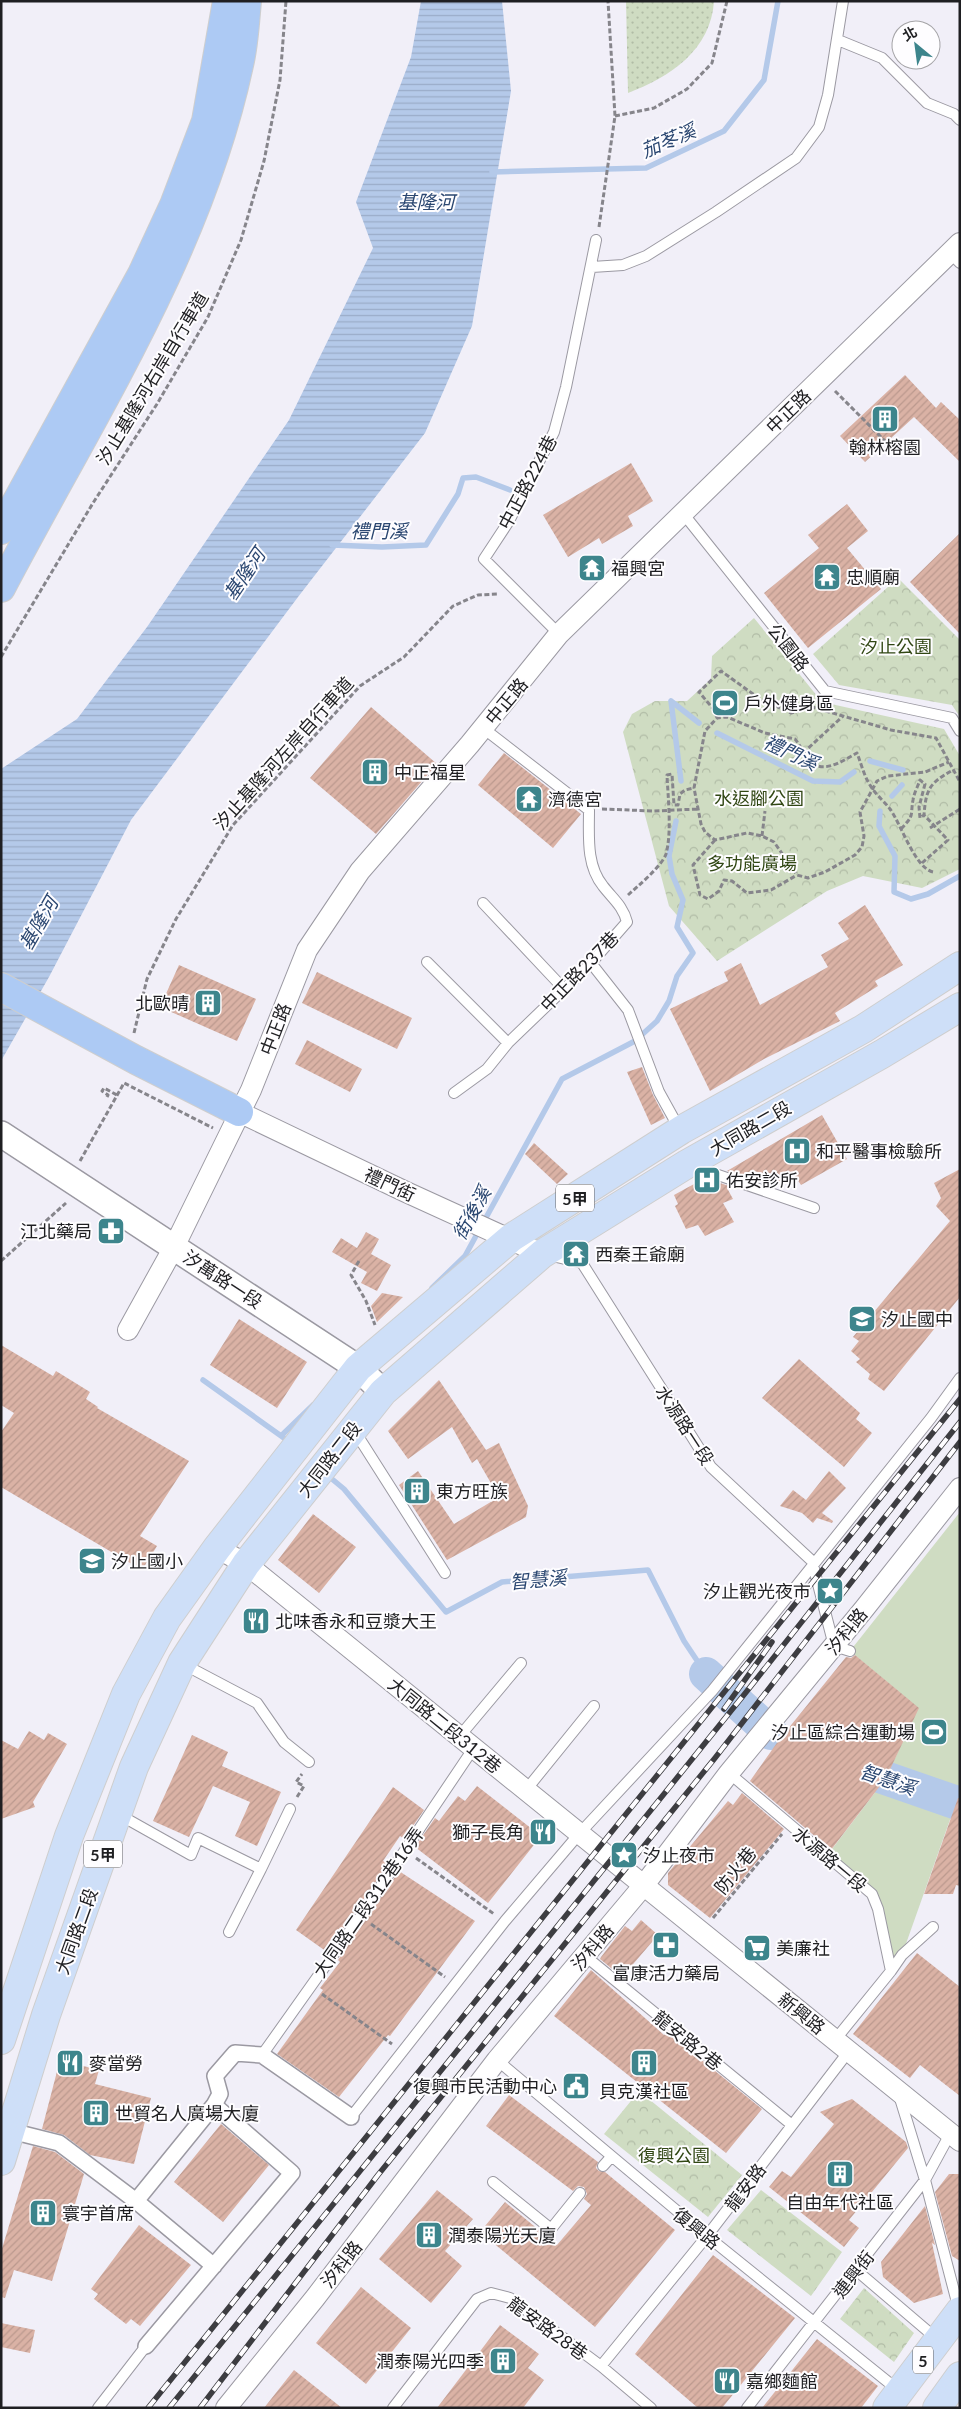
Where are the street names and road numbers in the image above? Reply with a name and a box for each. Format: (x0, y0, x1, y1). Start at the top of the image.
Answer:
street label: 汐止基隆河右岸自行車道 (92, 287, 212, 469)
street label: 中正路 (761, 384, 815, 438)
street label: 中正路224巷 (493, 431, 561, 533)
street label: 公園路 (764, 619, 814, 675)
street label: 汐止基隆河左岸自行車道 (209, 672, 357, 834)
street label: 中正路 (480, 673, 532, 729)
street label: 中正路237巷 (535, 926, 623, 1016)
street label: 中正路 (255, 1000, 295, 1058)
street label: 大同路二段 (706, 1096, 794, 1160)
street label: 禮門街 (361, 1163, 419, 1205)
road number: 5甲 (556, 1184, 594, 1212)
street label: 汐萬路一段 (179, 1245, 267, 1313)
street label: 水源路一段 (651, 1381, 719, 1469)
street label: 大同路二段 (293, 1417, 365, 1501)
street label: 汐科路 (820, 1603, 872, 1659)
street label: 大同路二段312巷 (384, 1673, 506, 1777)
street label: 水源路一段 (788, 1822, 872, 1896)
street label: 大同路二段312巷16弄 (308, 1823, 428, 1981)
road number: 5甲 (84, 1840, 122, 1868)
street label: 防火巷 (709, 1842, 761, 1898)
street label: 大同路二段 (50, 1885, 102, 1977)
street label: 汐科路 (566, 1919, 618, 1975)
street label: 新興路 (774, 1987, 830, 2039)
street label: 龍安路2巷 (649, 2006, 727, 2074)
street label: 龍安路 (720, 2159, 770, 2215)
street label: 復興路 (669, 2202, 725, 2254)
street label: 汐科路 (316, 2236, 366, 2292)
street label: 連興街 (828, 2246, 878, 2302)
street label: 龍安路28巷 (504, 2292, 592, 2364)
road number: 5 (913, 2346, 933, 2374)

